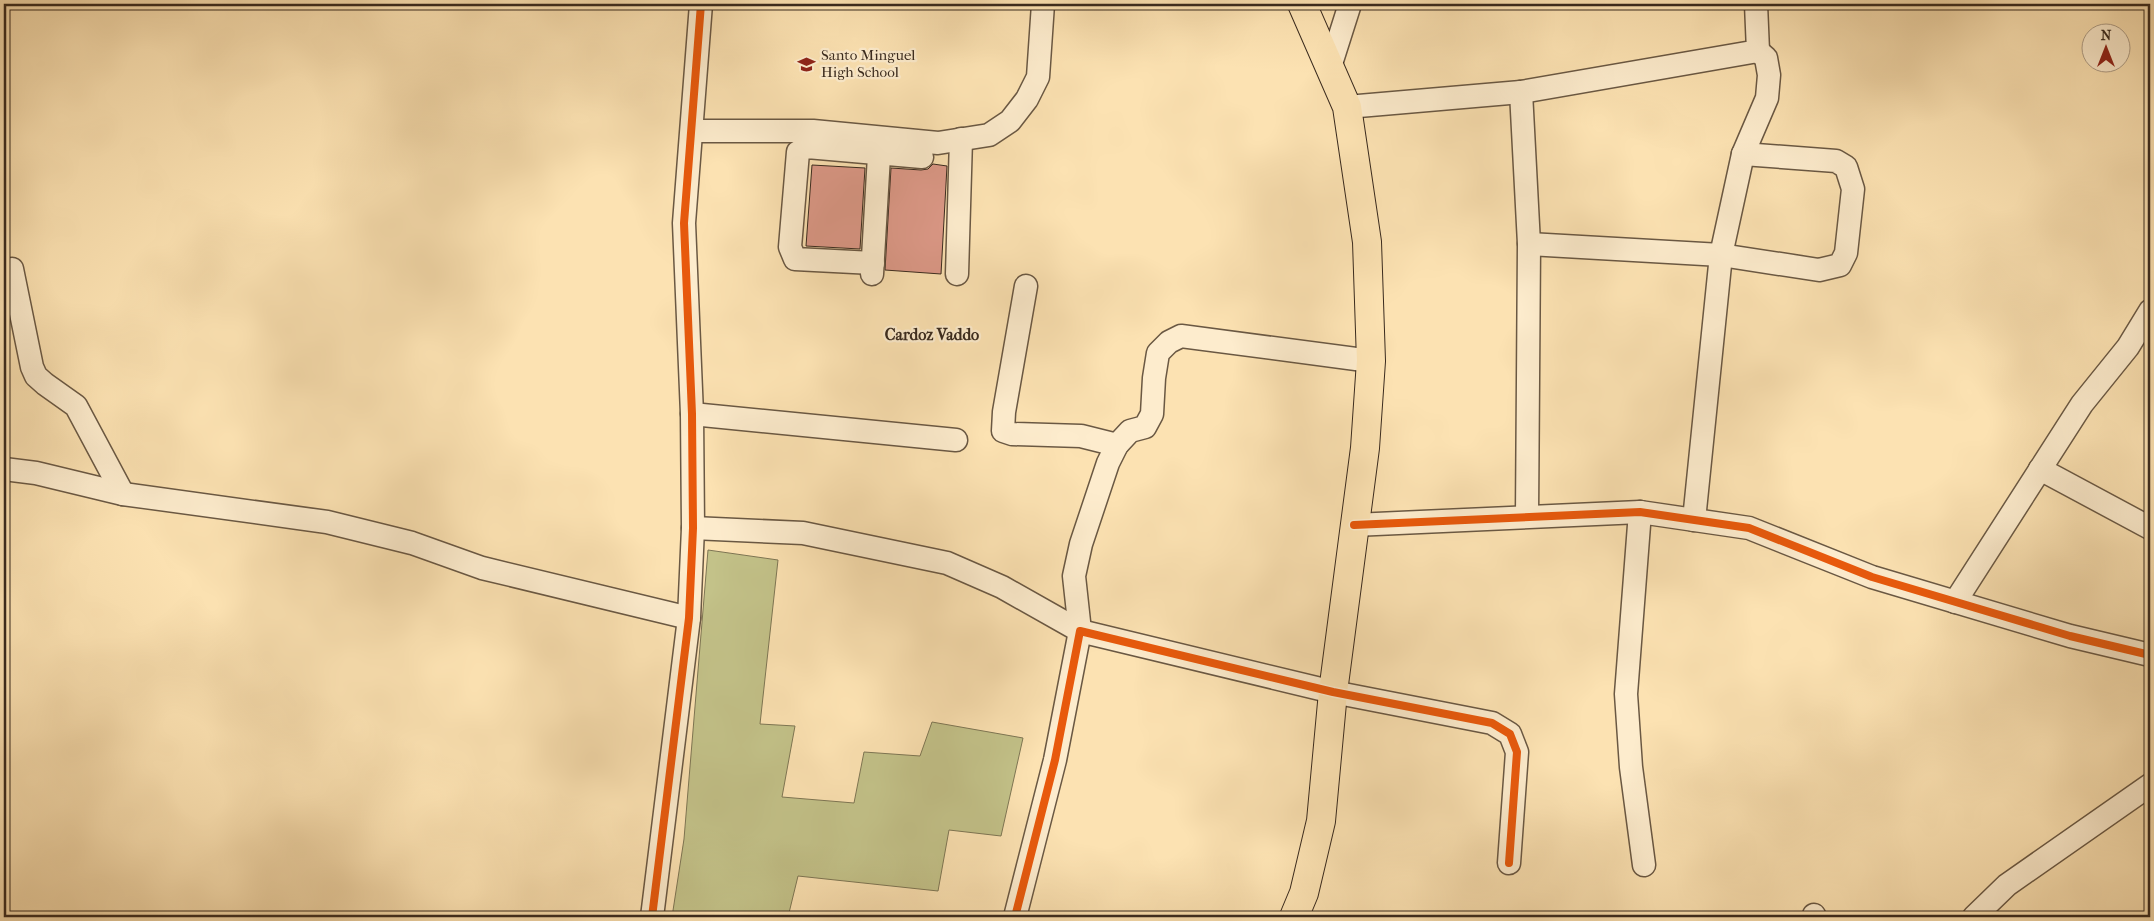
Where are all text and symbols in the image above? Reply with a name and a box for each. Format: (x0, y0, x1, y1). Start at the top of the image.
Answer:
north arrow (2082, 22, 2132, 72)
text: N (2101, 27, 2112, 44)
place label: Santo Minguel High School (821, 46, 916, 81)
school or university icon: Santo Minguel High School (797, 54, 817, 74)
district label: Cardoz Vaddo (885, 325, 979, 344)

